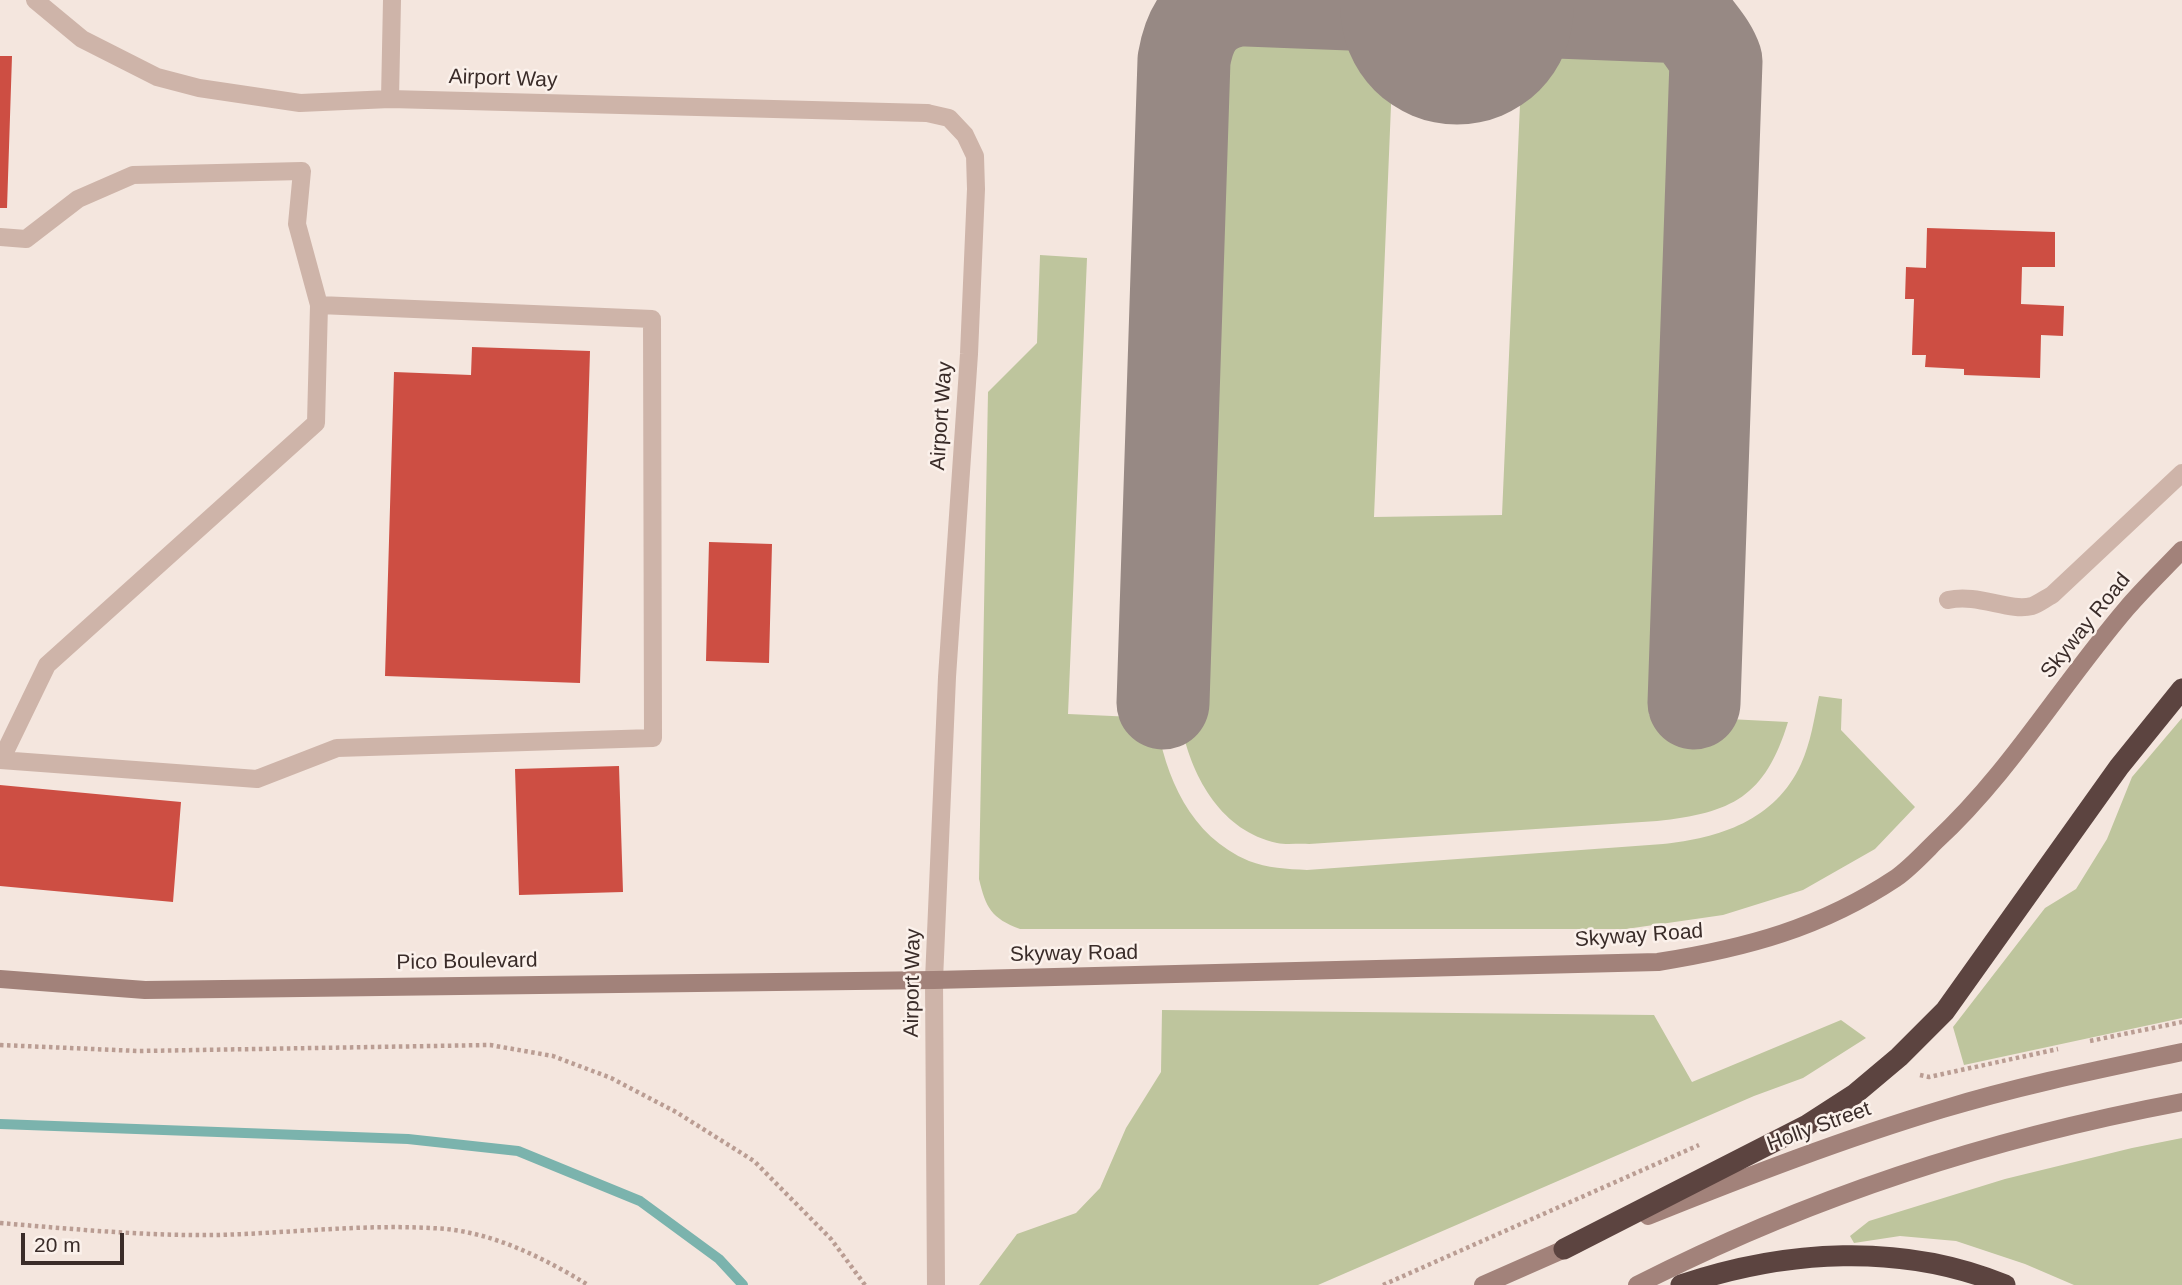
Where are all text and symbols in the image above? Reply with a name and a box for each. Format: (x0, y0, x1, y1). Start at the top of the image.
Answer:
street label: Airport Way (448, 65, 558, 93)
street label: Airport Way (926, 361, 958, 471)
street label: Skyway Road (2036, 568, 2136, 684)
street label: Skyway Road (1574, 919, 1704, 953)
street label: Airport Way (899, 928, 927, 1038)
street label: Skyway Road (1010, 940, 1138, 968)
street label: Pico Boulevard (396, 948, 538, 976)
street label: Holly Street (1764, 1097, 1874, 1157)
scale bar (24, 1218, 128, 1262)
text: 20 m (34, 1233, 81, 1256)

